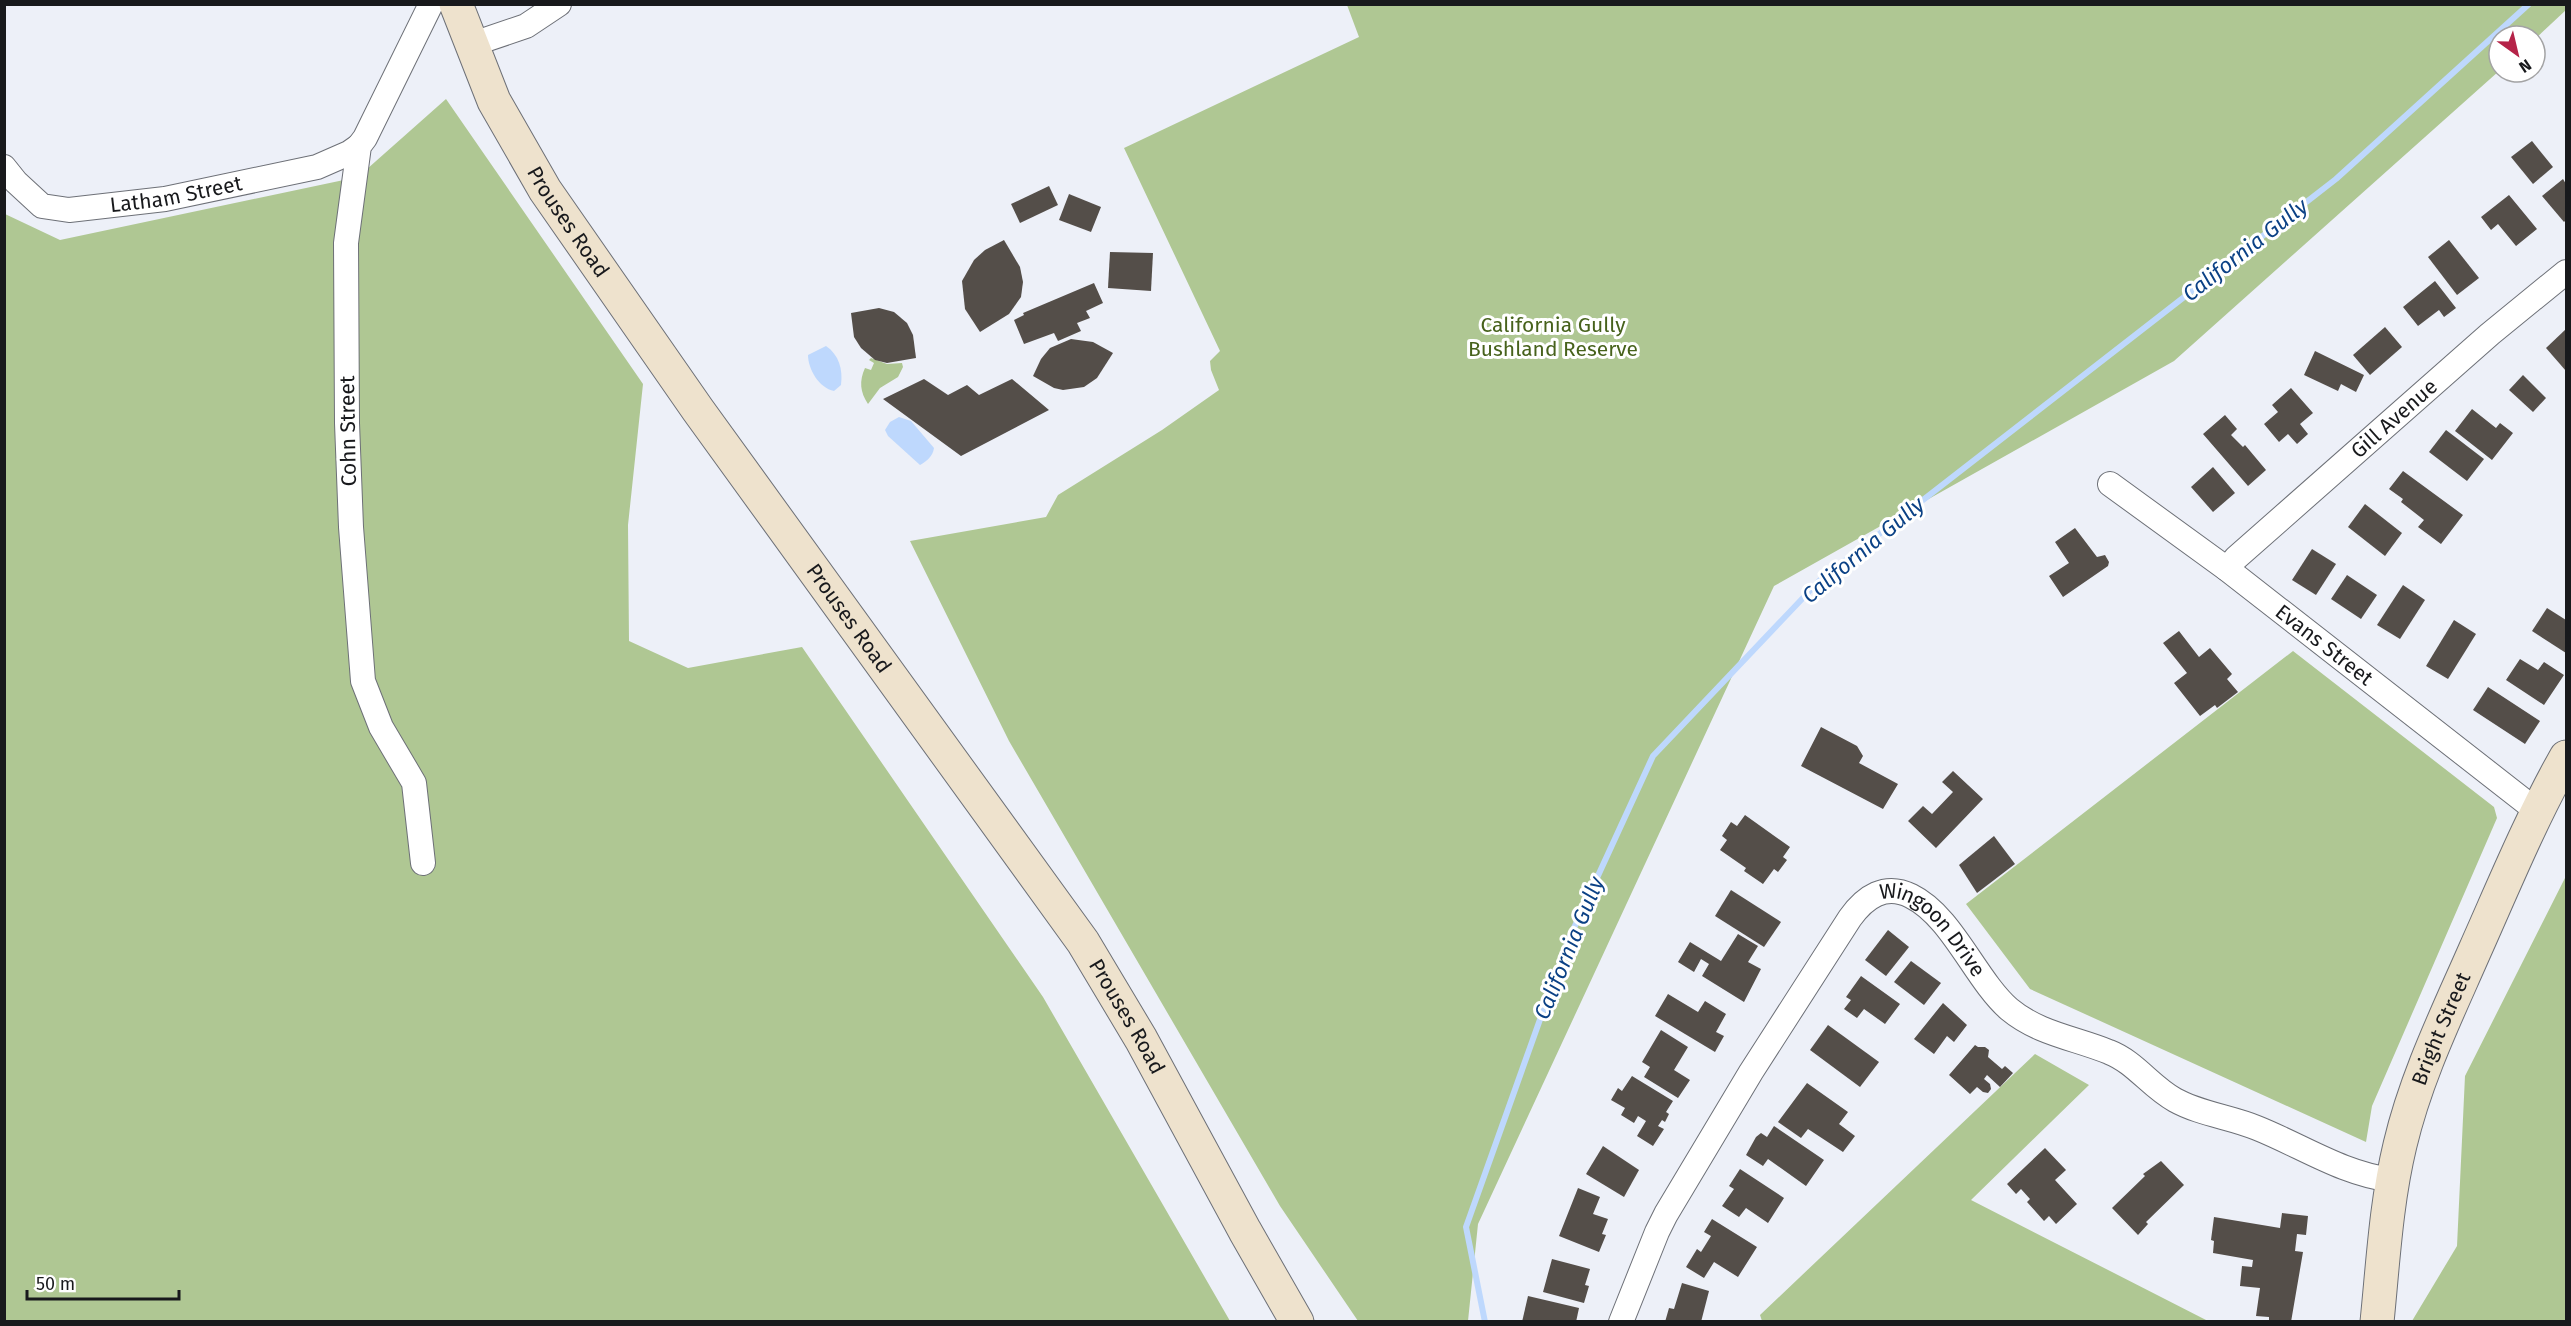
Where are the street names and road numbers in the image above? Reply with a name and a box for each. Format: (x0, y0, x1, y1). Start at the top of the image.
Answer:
street label: Prouses Road (521, 162, 615, 283)
street label: Latham Street (109, 170, 245, 218)
street label: Gill Avenue (2345, 373, 2443, 464)
street label: Cohn Street (334, 375, 362, 487)
street label: Prouses Road (801, 559, 897, 678)
street label: Evans Street (2270, 599, 2379, 691)
street label: Wingoon Drive (1878, 877, 1991, 982)
street label: Prouses Road (1083, 954, 1171, 1079)
street label: Bright Street (2406, 968, 2477, 1089)

